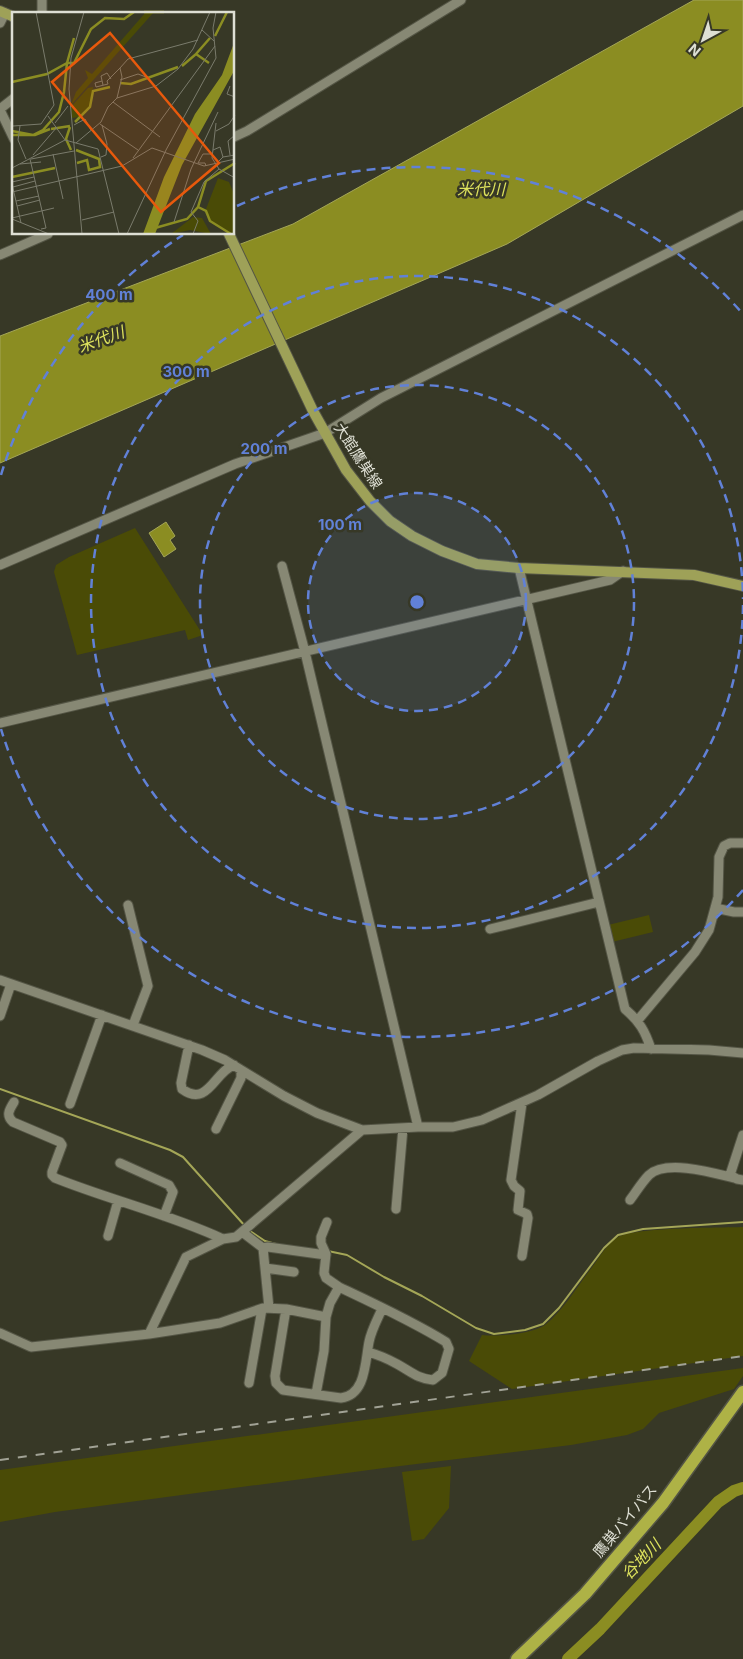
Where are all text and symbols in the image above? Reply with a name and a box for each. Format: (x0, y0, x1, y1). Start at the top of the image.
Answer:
inset map (12, 12, 235, 235)
north arrow (678, 15, 728, 65)
text: N (685, 40, 704, 60)
water label: 米代川 (457, 179, 507, 199)
text: 400 m (85, 285, 133, 304)
water label: 米代川 (75, 321, 129, 357)
text: 300 m (162, 362, 210, 381)
street label: 大館鷹巣線 (330, 419, 387, 492)
text: 200 m (241, 439, 287, 458)
text: 100 m (318, 515, 362, 534)
centre of rings (408, 593, 426, 611)
street label: 鷹巣バイパス (589, 1480, 661, 1561)
water label: 谷地川 (617, 1533, 666, 1583)

